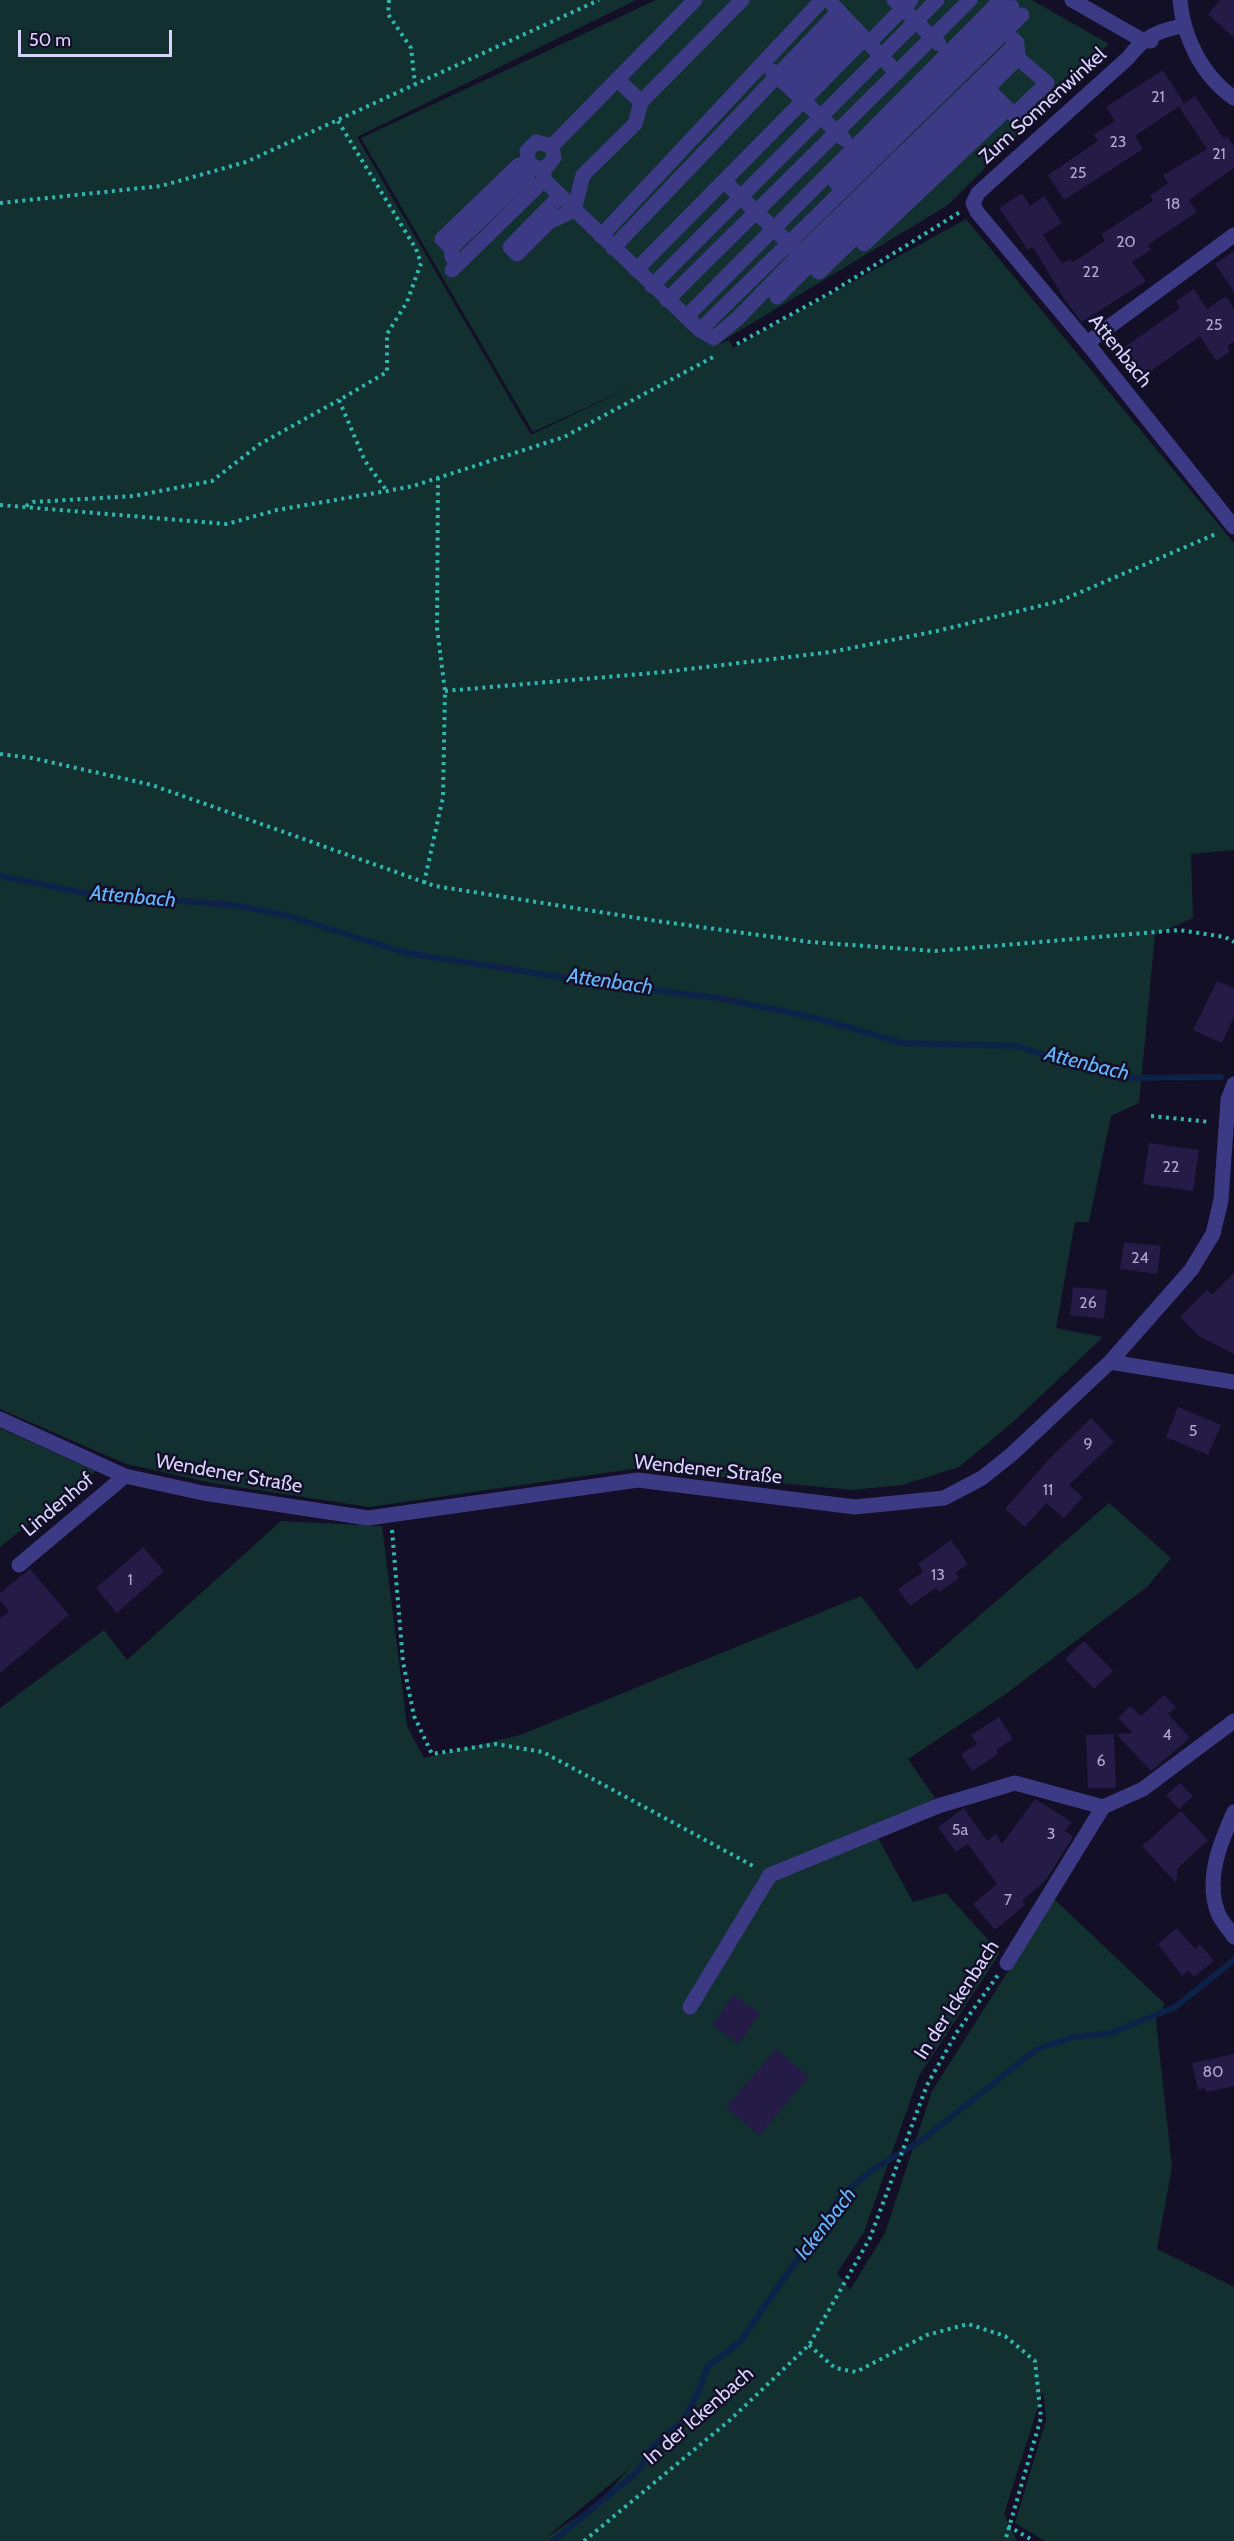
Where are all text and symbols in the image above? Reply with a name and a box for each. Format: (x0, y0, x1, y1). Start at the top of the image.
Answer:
scale bar (21, 18, 176, 56)
text: 50 m (29, 29, 71, 51)
street label: Zum Sonnenwinkel (975, 43, 1111, 169)
house number: 21 (1151, 87, 1165, 107)
house number: 23 (1109, 132, 1127, 152)
house number: 21 (1212, 144, 1226, 164)
house number: 25 (1069, 163, 1087, 183)
house number: 18 (1166, 194, 1180, 214)
house number: 20 (1116, 232, 1136, 252)
house number: 22 (1083, 262, 1099, 282)
street label: Attenbach (1083, 310, 1157, 392)
house number: 25 (1205, 315, 1223, 335)
water label: Attenbach (89, 881, 177, 913)
water label: Attenbach (566, 964, 654, 1000)
water label: Attenbach (1042, 1041, 1132, 1087)
house number: 22 (1163, 1157, 1179, 1177)
house number: 24 (1131, 1248, 1149, 1268)
house number: 26 (1079, 1293, 1097, 1313)
house number: 5 (1189, 1421, 1197, 1441)
house number: 9 (1083, 1434, 1093, 1454)
street label: Wendener Straße (154, 1449, 304, 1499)
street label: Wendener Straße (633, 1450, 783, 1490)
street label: Lindenhof (17, 1468, 99, 1542)
house number: 11 (1043, 1480, 1053, 1500)
house number: 13 (931, 1565, 945, 1585)
house number: 1 (127, 1570, 133, 1590)
house number: 4 (1162, 1725, 1172, 1745)
house number: 6 (1096, 1751, 1106, 1771)
house number: 5a (952, 1820, 968, 1840)
house number: 3 (1047, 1824, 1055, 1844)
house number: 7 (1004, 1890, 1012, 1910)
street label: In der Ickenbach (910, 1936, 1004, 2064)
house number: 80 (1203, 2062, 1223, 2082)
water label: Ickenbach (790, 2183, 862, 2265)
street label: In der Ickenbach (639, 2362, 759, 2470)

